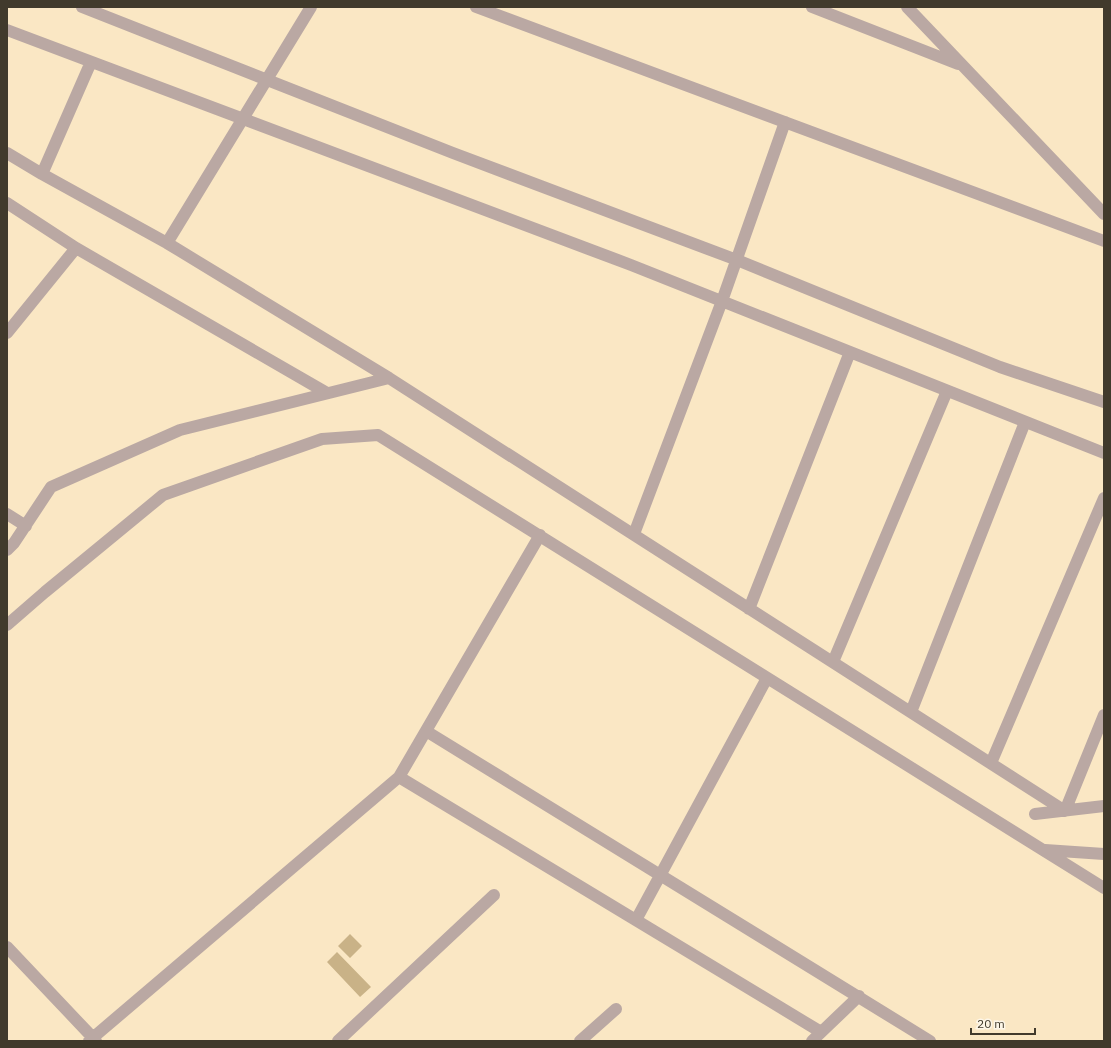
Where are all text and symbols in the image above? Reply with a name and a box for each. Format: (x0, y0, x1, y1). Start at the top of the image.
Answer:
scale bar (971, 1010, 1035, 1036)
text: 20 m (977, 1016, 1005, 1031)

